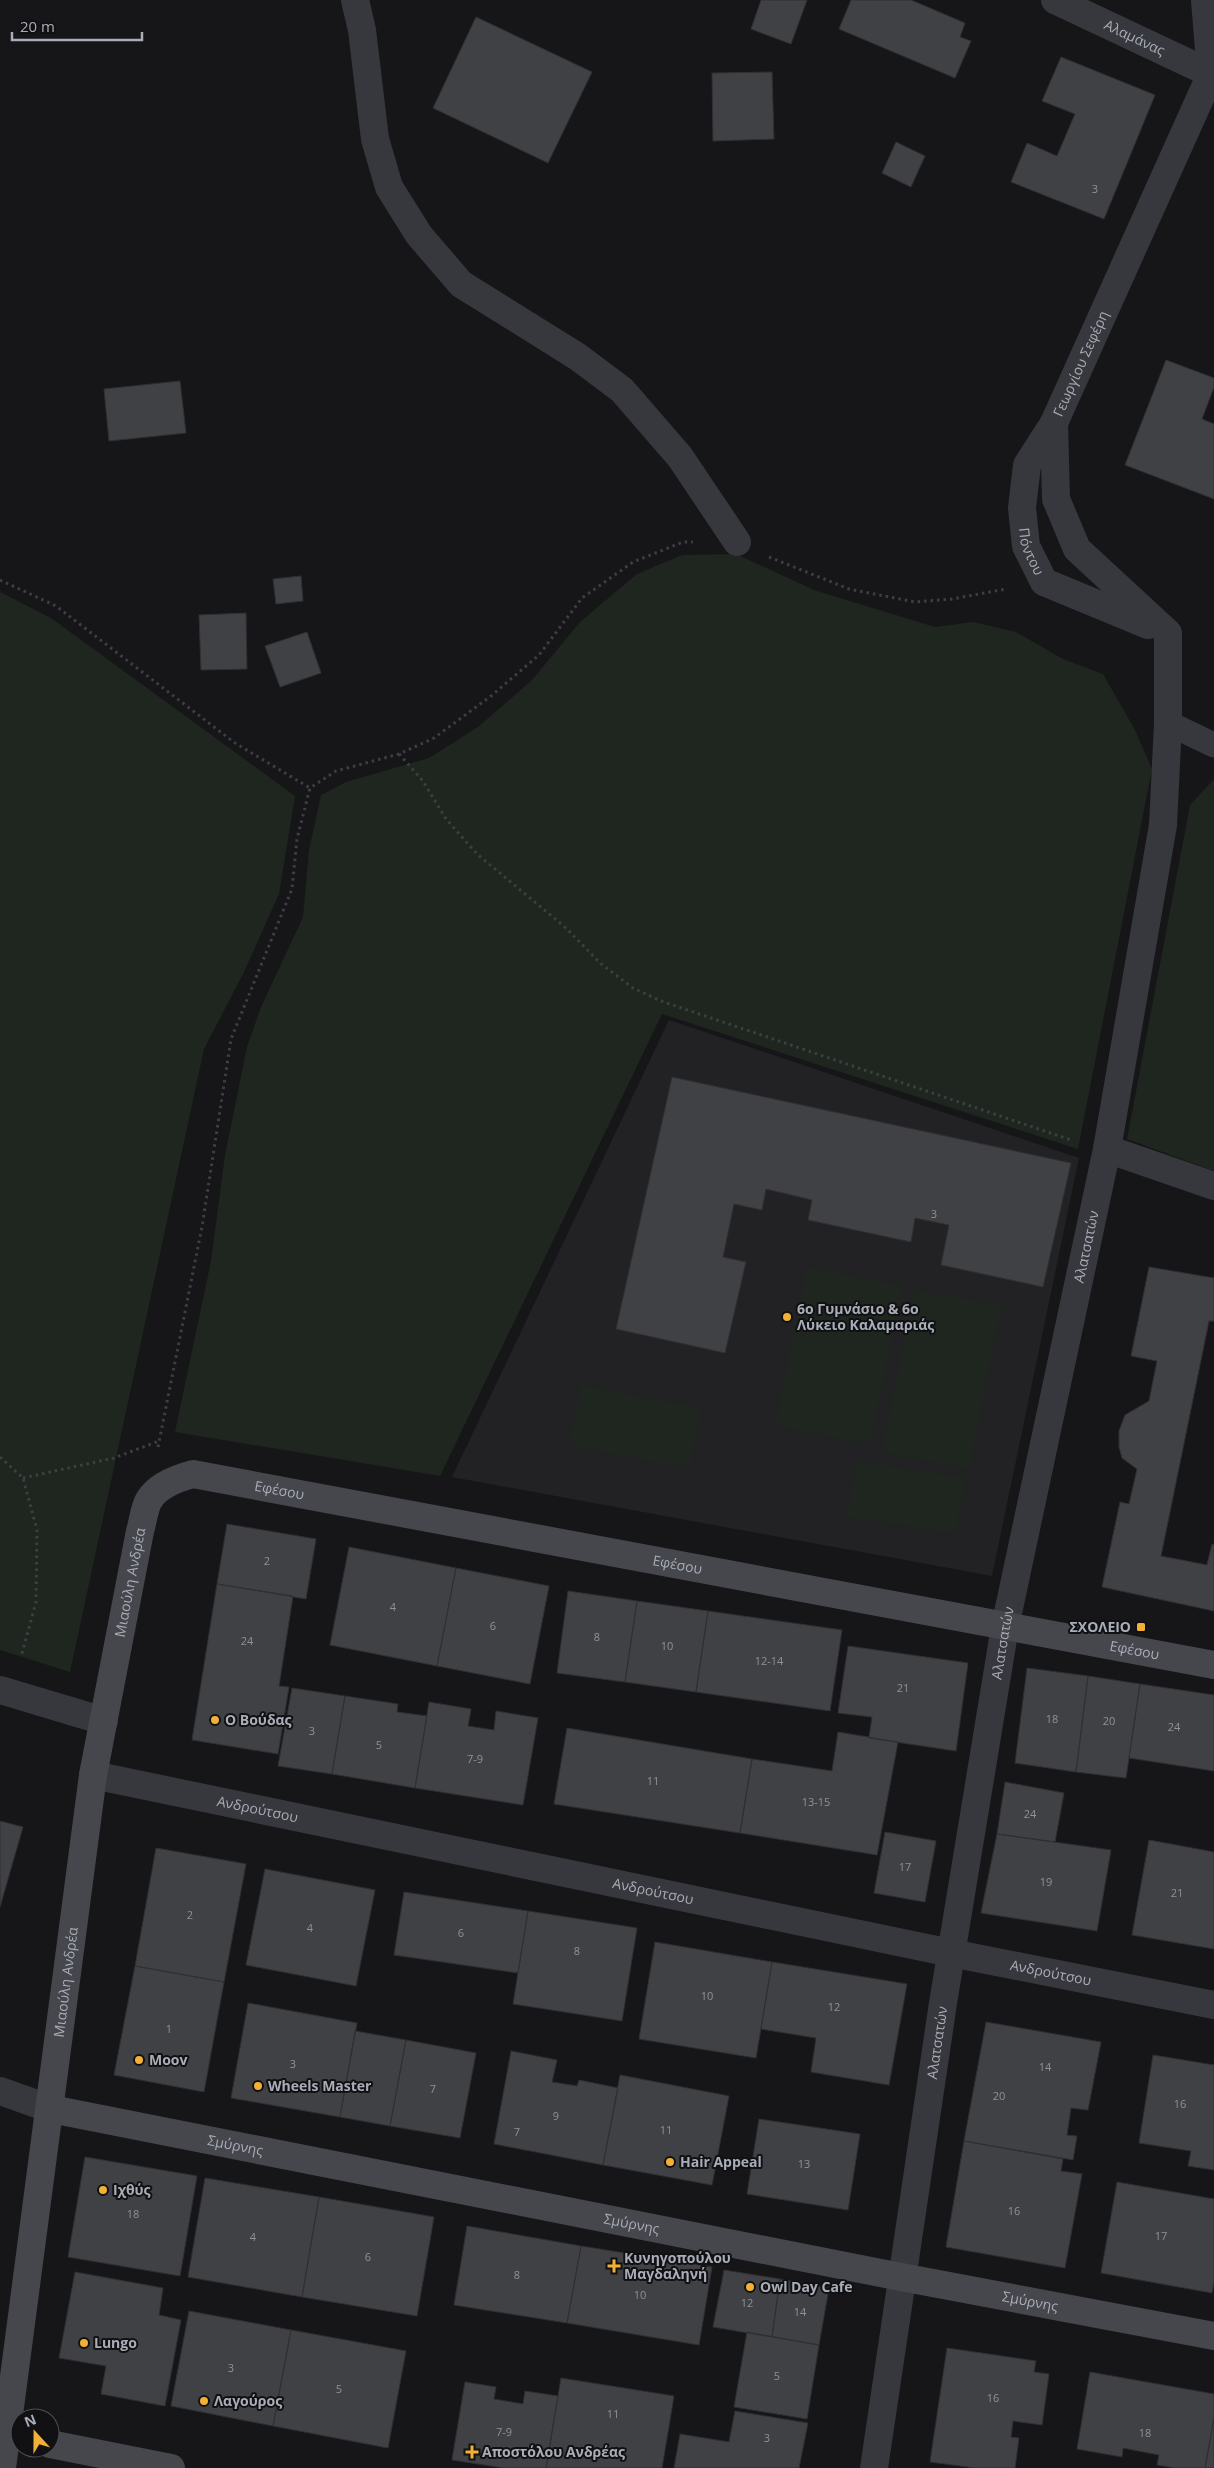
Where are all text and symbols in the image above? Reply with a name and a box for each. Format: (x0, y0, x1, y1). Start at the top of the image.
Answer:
scale bar (12, 10, 142, 42)
street label: Αλαμάνας (1101, 15, 1168, 60)
text: 20 m (20, 16, 55, 36)
house number: 3 (1092, 181, 1098, 196)
street label: Γεωργίου Σεφέρη (1048, 308, 1112, 419)
street label: Πόντου (1015, 527, 1049, 578)
house number: 3 (931, 1206, 937, 1221)
street label: Αλατσατών (1069, 1209, 1103, 1285)
place label: 6ο Γυμνάσιο & 6ο Λύκειο Καλαμαριάς (797, 1299, 934, 1334)
marker: 6ο Γυμνάσιο & 6ο Λύκειο Καλαμαριάς (781, 1311, 793, 1323)
street label: Εφέσου (253, 1476, 306, 1504)
street label: Μιαούλη Ανδρέα (110, 1526, 150, 1639)
street label: Εφέσου (651, 1550, 704, 1578)
house number: 2 (264, 1553, 270, 1568)
house number: 4 (390, 1599, 397, 1614)
street label: Αλατσατών (987, 1605, 1018, 1681)
place label: ΣΧΟΛΕΙΟ (1070, 1617, 1131, 1636)
house number: 6 (490, 1618, 496, 1633)
marker: ΣΧΟΛΕΙΟ (1135, 1621, 1147, 1633)
house number: 8 (594, 1629, 600, 1644)
house number: 24 (241, 1633, 254, 1648)
street label: Εφέσου (1108, 1636, 1161, 1664)
house number: 10 (661, 1638, 673, 1653)
house number: 12-14 (755, 1653, 784, 1668)
house number: 21 (897, 1680, 909, 1695)
place label: Ο Βούδας (225, 1710, 292, 1729)
house number: 18 (1046, 1711, 1058, 1726)
house number: 20 (1103, 1713, 1115, 1728)
marker: Ο Βούδας (209, 1714, 221, 1726)
house number: 24 (1168, 1719, 1181, 1734)
house number: 3 (309, 1723, 315, 1738)
house number: 5 (376, 1737, 382, 1752)
house number: 7-9 (467, 1751, 483, 1766)
house number: 11 (647, 1773, 659, 1788)
street label: Ανδρούτσου (215, 1791, 300, 1826)
house number: 13-15 (802, 1794, 830, 1809)
house number: 24 (1024, 1806, 1037, 1821)
house number: 17 (899, 1859, 911, 1874)
street label: Ανδρούτσου (611, 1873, 695, 1908)
house number: 19 (1040, 1874, 1052, 1889)
house number: 21 (1171, 1885, 1183, 1900)
house number: 2 (187, 1907, 193, 1922)
house number: 4 (307, 1920, 314, 1935)
street label: Μιαούλη Ανδρέα (49, 1925, 82, 2038)
house number: 6 (458, 1925, 464, 1940)
house number: 8 (574, 1943, 580, 1958)
street label: Ανδρούτσου (1009, 1955, 1093, 1990)
house number: 10 (701, 1988, 713, 2003)
house number: 12 (828, 1999, 840, 2014)
street label: Αλατσατών (922, 2005, 951, 2080)
house number: 1 (166, 2021, 172, 2036)
place label: Moov (149, 2050, 188, 2069)
marker: Moov (133, 2054, 145, 2066)
house number: 3 (290, 2056, 296, 2071)
house number: 14 (1039, 2059, 1052, 2074)
place label: Wheels Master (268, 2076, 372, 2095)
marker: Wheels Master (252, 2080, 264, 2092)
house number: 7 (430, 2081, 436, 2096)
house number: 20 (993, 2088, 1005, 2103)
house number: 16 (1174, 2096, 1186, 2111)
house number: 9 (553, 2108, 559, 2123)
house number: 11 (660, 2122, 672, 2137)
house number: 7 (514, 2124, 520, 2139)
street label: Σμύρνης (206, 2130, 265, 2160)
place label: Hair Appeal (680, 2152, 762, 2171)
marker: Hair Appeal (664, 2156, 676, 2168)
house number: 13 (798, 2156, 810, 2171)
place label: Ιχθύς (113, 2180, 151, 2199)
marker: Ιχθύς (97, 2184, 109, 2196)
house number: 16 (1008, 2203, 1020, 2218)
house number: 18 (127, 2206, 139, 2221)
street label: Σμύρνης (602, 2208, 662, 2238)
house number: 17 (1155, 2228, 1167, 2243)
house number: 4 (250, 2229, 257, 2244)
place label: Κυνηγοπούλου Μαγδαληνή (624, 2248, 731, 2283)
house number: 6 (365, 2249, 371, 2264)
marker: Κυνηγοπούλου Μαγδαληνή (608, 2260, 620, 2272)
house number: 8 (514, 2267, 520, 2282)
place label: Owl Day Cafe (760, 2277, 853, 2296)
marker: Owl Day Cafe (744, 2281, 756, 2293)
street label: Σμύρνης (1001, 2286, 1060, 2315)
house number: 10 (634, 2287, 646, 2302)
house number: 12 (741, 2295, 753, 2310)
house number: 14 (794, 2304, 807, 2319)
place label: Lungo (94, 2333, 137, 2352)
marker: Lungo (78, 2337, 90, 2349)
house number: 3 (228, 2360, 234, 2375)
house number: 5 (774, 2368, 780, 2383)
house number: 5 (336, 2381, 342, 2396)
house number: 16 (987, 2390, 999, 2405)
place label: Λαγούρος (214, 2391, 282, 2410)
marker: Λαγούρος (198, 2395, 210, 2407)
house number: 11 (607, 2406, 619, 2421)
north arrow (10, 2408, 60, 2458)
text: N (21, 2409, 39, 2431)
house number: 7-9 (496, 2424, 512, 2439)
house number: 18 (1139, 2425, 1151, 2440)
house number: 3 (764, 2430, 770, 2445)
place label: Αποστόλου Ανδρέας (482, 2442, 625, 2461)
marker: Αποστόλου Ανδρέας (466, 2446, 478, 2458)

